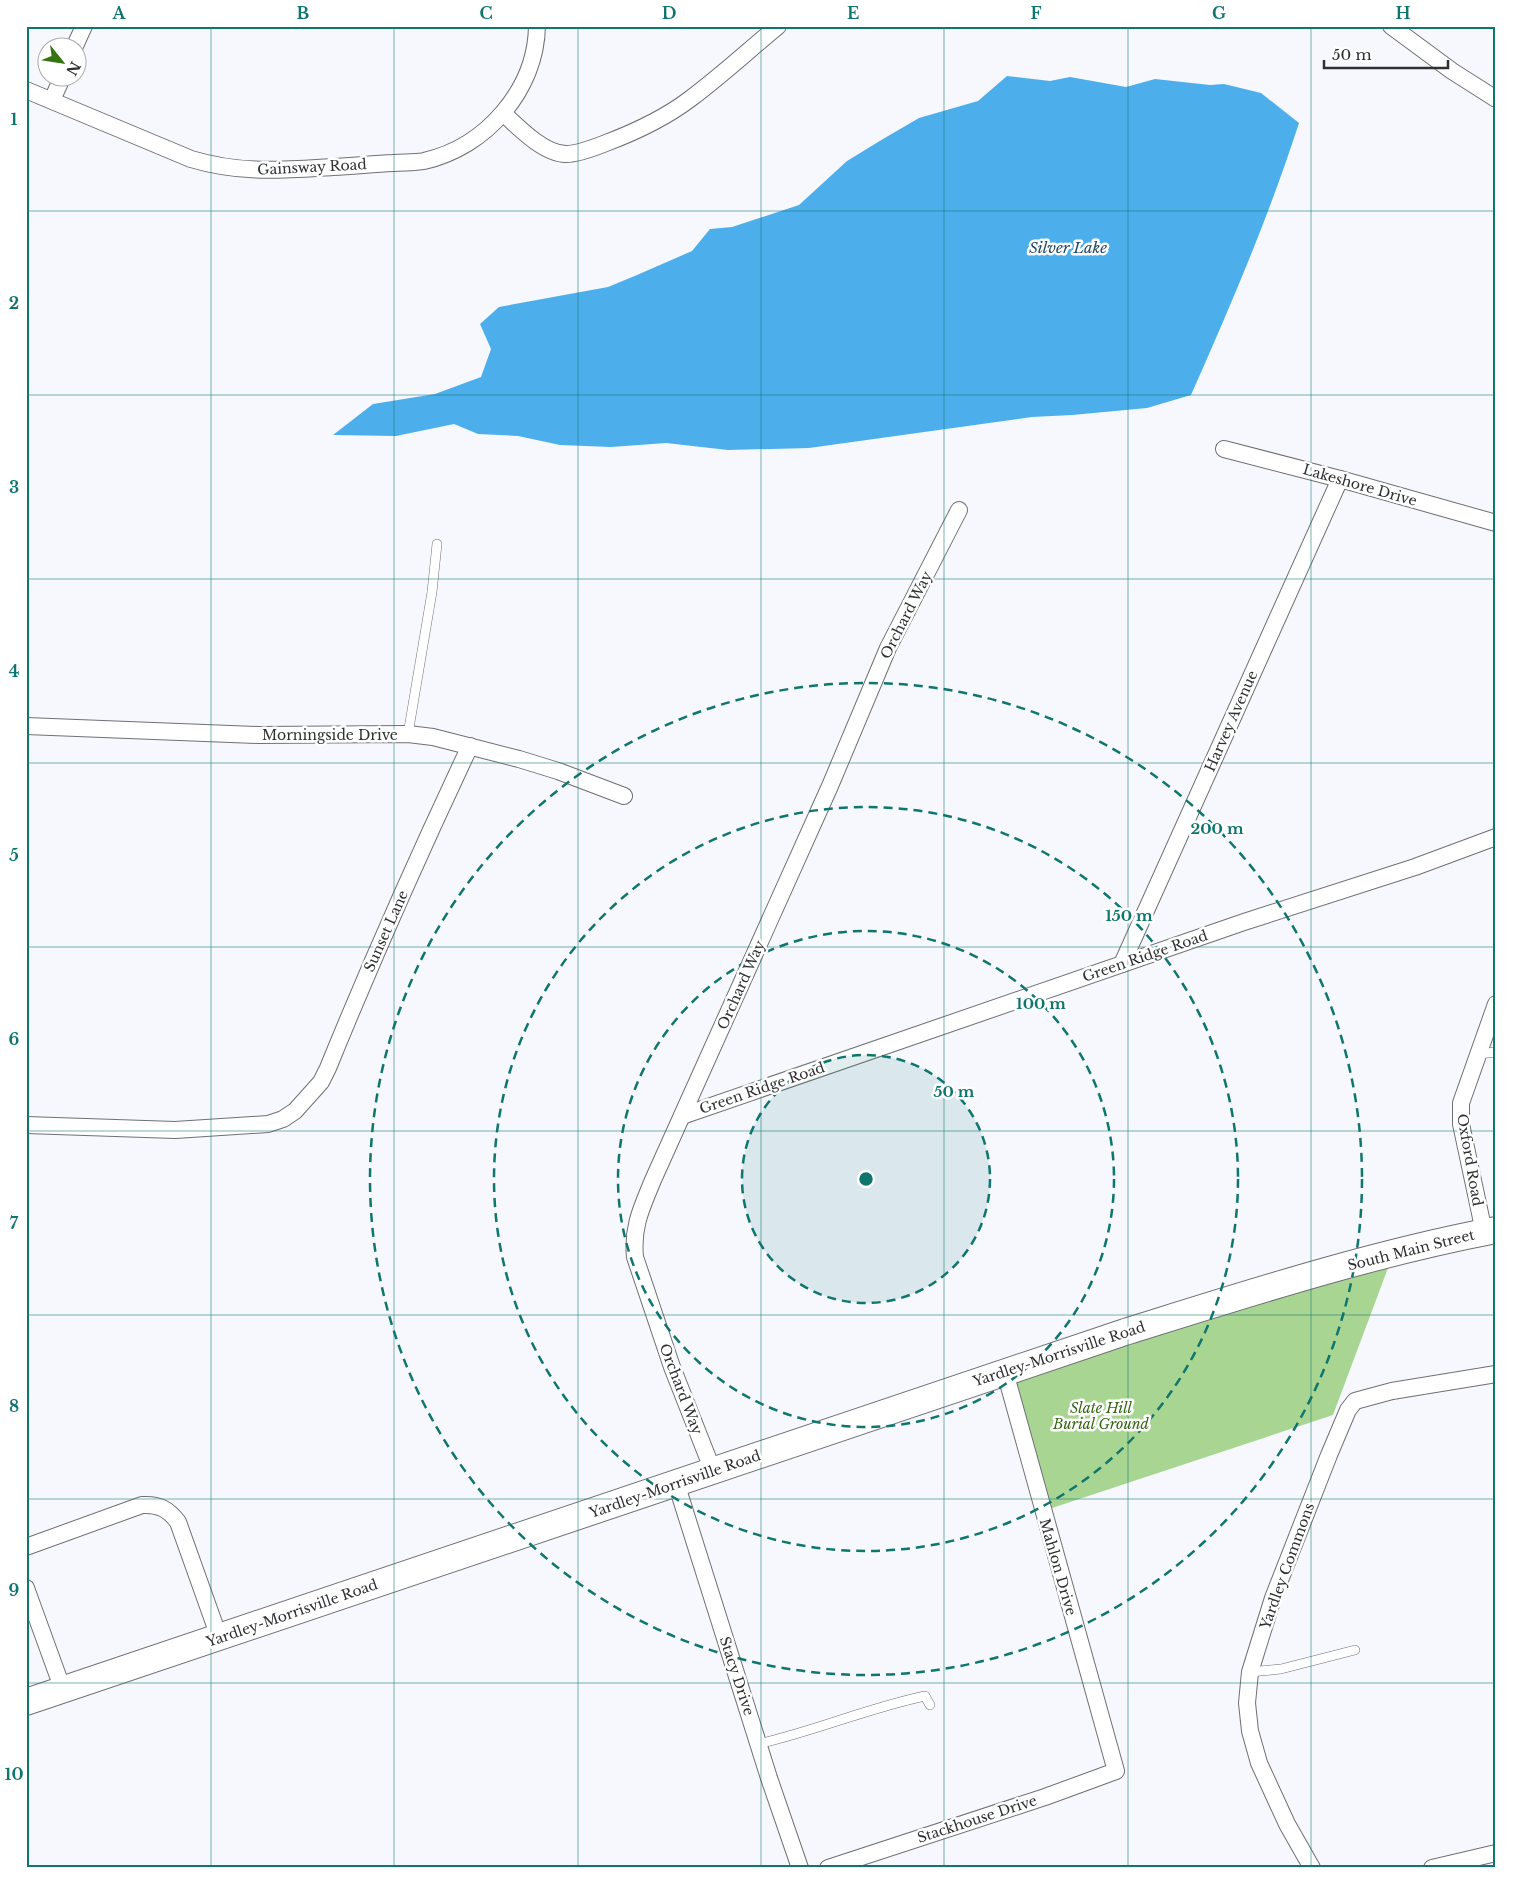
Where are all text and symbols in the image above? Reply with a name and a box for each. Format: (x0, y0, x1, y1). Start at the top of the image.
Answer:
text: A (112, 3, 127, 23)
text: B (297, 3, 310, 23)
text: C (479, 3, 493, 23)
text: D (662, 3, 676, 23)
text: E (847, 3, 859, 23)
text: F (1030, 3, 1042, 23)
text: G (1212, 3, 1226, 23)
text: H (1395, 3, 1411, 23)
north arrow (38, 38, 88, 88)
scale bar (1324, 38, 1448, 70)
text: 50 m (1332, 45, 1372, 64)
text: N (62, 58, 84, 79)
text: 1 (11, 109, 18, 129)
street label: Gainsway Road (257, 155, 368, 179)
water label: Silver Lake (1029, 238, 1107, 257)
text: 2 (9, 293, 19, 313)
street label: Lakeshore Drive (1301, 460, 1419, 510)
text: 3 (9, 477, 19, 497)
street label: Orchard Way (876, 568, 936, 662)
text: 4 (9, 661, 19, 681)
street label: Harvey Avenue (1201, 668, 1261, 774)
street label: Morningside Drive (262, 726, 398, 744)
text: 200 m (1191, 819, 1244, 838)
text: 5 (9, 845, 19, 865)
street label: Sunset Lane (360, 887, 412, 975)
text: 150 m (1105, 906, 1153, 925)
street label: Green Ridge Road (1080, 926, 1211, 986)
street label: Orchard Way (713, 938, 769, 1032)
text: 100 m (1016, 994, 1066, 1013)
text: 6 (9, 1029, 20, 1049)
street label: Green Ridge Road (697, 1058, 828, 1118)
text: 50 m (934, 1082, 975, 1101)
street label: Oxford Road (1453, 1112, 1487, 1208)
centre of rings (857, 1170, 875, 1188)
text: 7 (10, 1213, 19, 1233)
street label: South Main Street (1346, 1225, 1477, 1274)
street label: Yardley-Morrisville Road (970, 1317, 1148, 1391)
street label: Orchard Way (655, 1341, 707, 1437)
text: 8 (9, 1396, 19, 1416)
park label: Slate Hill Burial Ground (1052, 1399, 1150, 1433)
street label: Yardley-Morrisville Road (586, 1446, 764, 1522)
street label: Yardley Commons (1255, 1500, 1318, 1633)
street label: Mahlon Drive (1036, 1516, 1080, 1618)
street label: Yardley-Morrisville Road (203, 1575, 381, 1651)
text: 9 (9, 1580, 20, 1600)
street label: Stacy Drive (716, 1634, 758, 1718)
text: 10 (4, 1764, 24, 1784)
street label: Stackhouse Drive (915, 1791, 1039, 1847)

